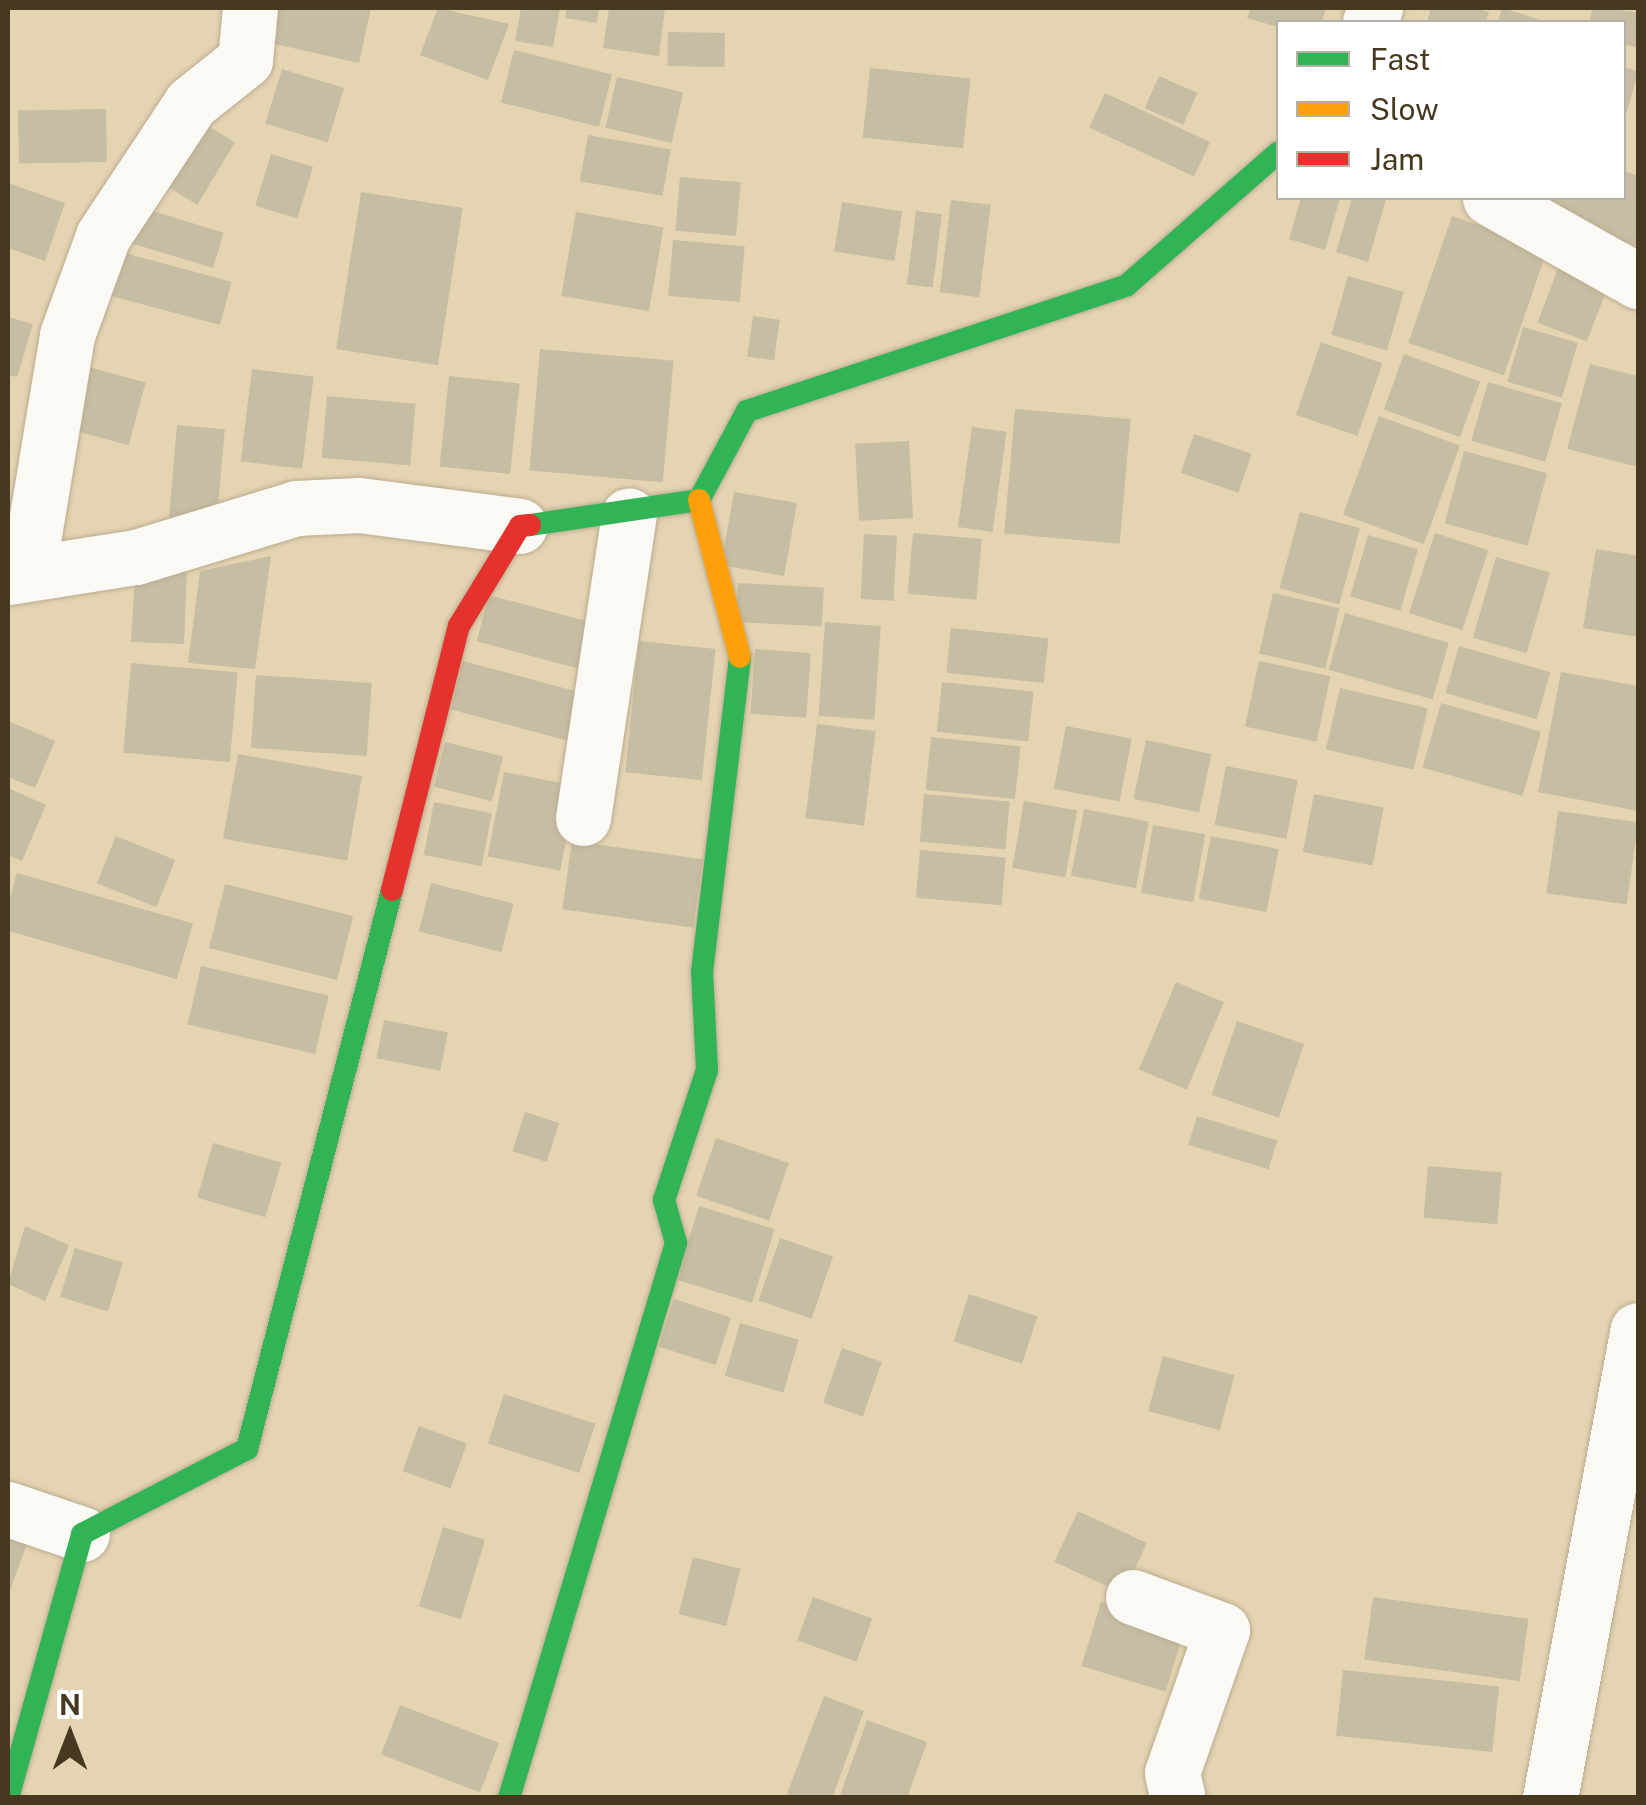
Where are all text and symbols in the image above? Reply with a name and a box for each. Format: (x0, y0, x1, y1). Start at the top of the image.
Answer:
legend (1276, 20, 1626, 200)
text: Fast (1370, 41, 1430, 77)
text: Slow (1370, 91, 1439, 127)
text: Jam (1370, 141, 1424, 177)
north arrow (20, 1685, 120, 1785)
text: N (59, 1688, 81, 1721)

